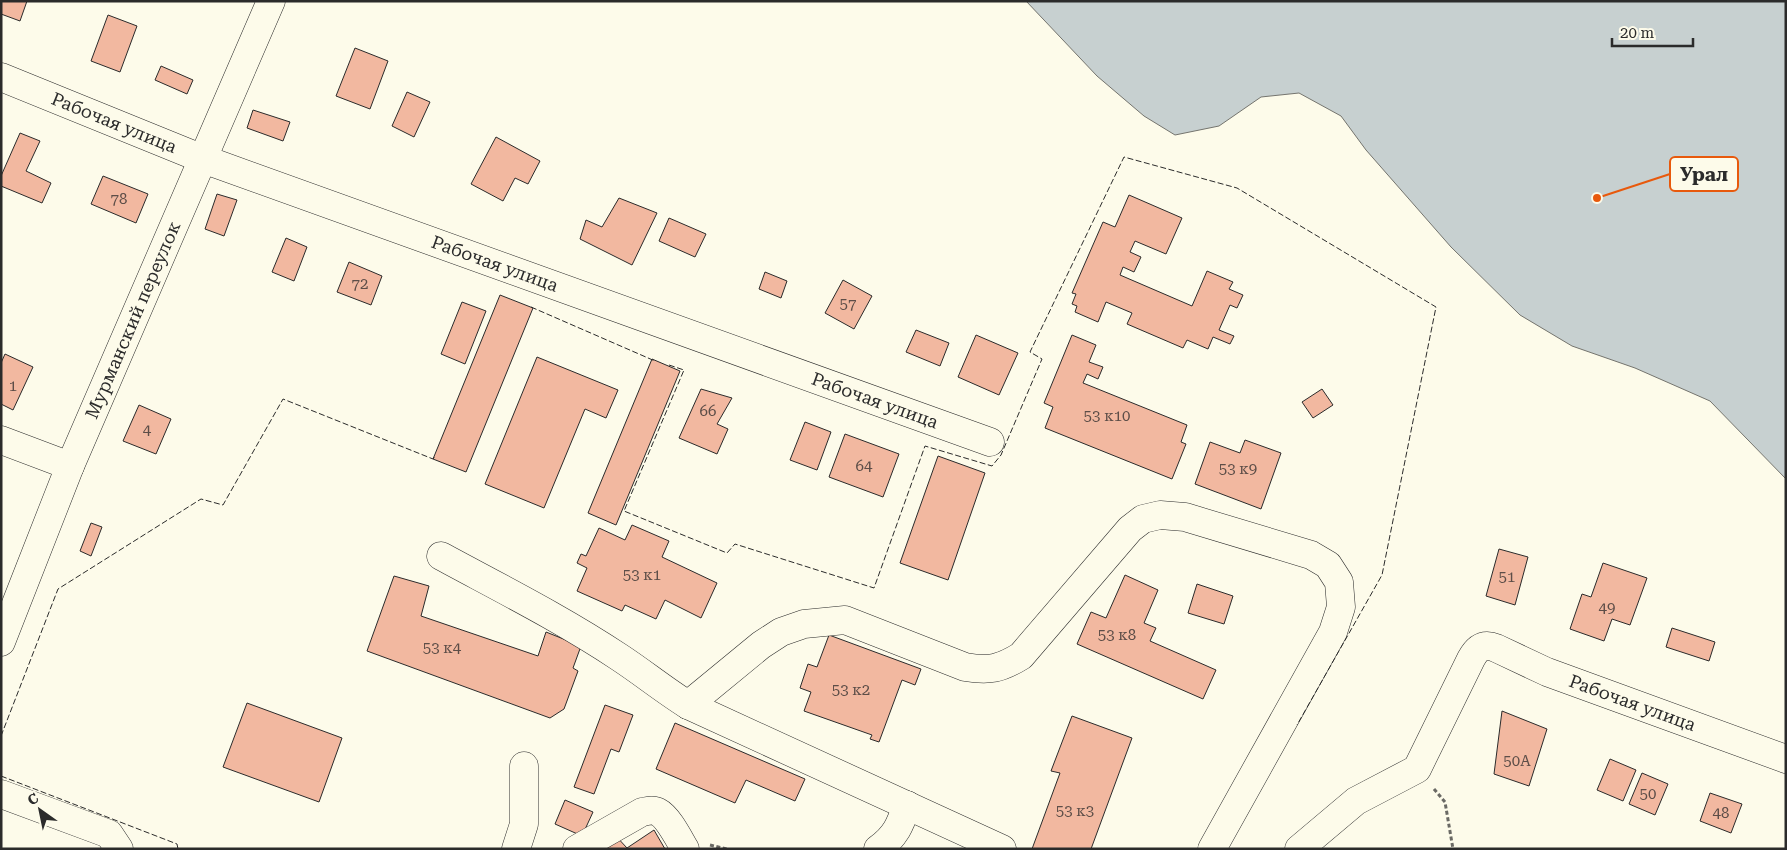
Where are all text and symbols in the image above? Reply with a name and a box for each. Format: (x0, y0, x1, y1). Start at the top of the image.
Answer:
scale bar (1612, 15, 1693, 47)
text: 20 m (1620, 24, 1655, 42)
street label: Рабочая улица (49, 88, 180, 157)
callout: Урал (1670, 157, 1738, 191)
text: Урал (1680, 163, 1728, 186)
house number: 78 (111, 190, 127, 208)
street label: Мурманский переулок (81, 218, 184, 422)
street label: Рабочая улица (429, 231, 561, 296)
house number: 72 (352, 275, 368, 293)
house number: 57 (840, 295, 856, 313)
street label: Рабочая улица (809, 368, 941, 433)
house number: 1 (9, 377, 17, 395)
house number: 66 (700, 402, 716, 420)
house number: 53 к10 (1084, 407, 1130, 425)
house number: 4 (143, 421, 152, 439)
house number: 64 (856, 457, 873, 475)
house number: 53 к9 (1219, 460, 1257, 478)
house number: 53 к1 (623, 566, 661, 584)
house number: 51 (1499, 568, 1515, 586)
house number: 49 (1599, 599, 1615, 617)
house number: 53 к8 (1098, 626, 1136, 644)
house number: 53 к4 (423, 639, 462, 657)
street label: Рабочая улица (1566, 670, 1699, 735)
house number: 53 к2 (832, 681, 870, 699)
house number: 50А (1503, 752, 1531, 770)
north arrow (15, 785, 65, 835)
house number: 50 (1640, 785, 1656, 803)
text: С (24, 790, 42, 808)
house number: 53 к3 (1056, 802, 1094, 820)
house number: 48 (1713, 804, 1729, 822)

